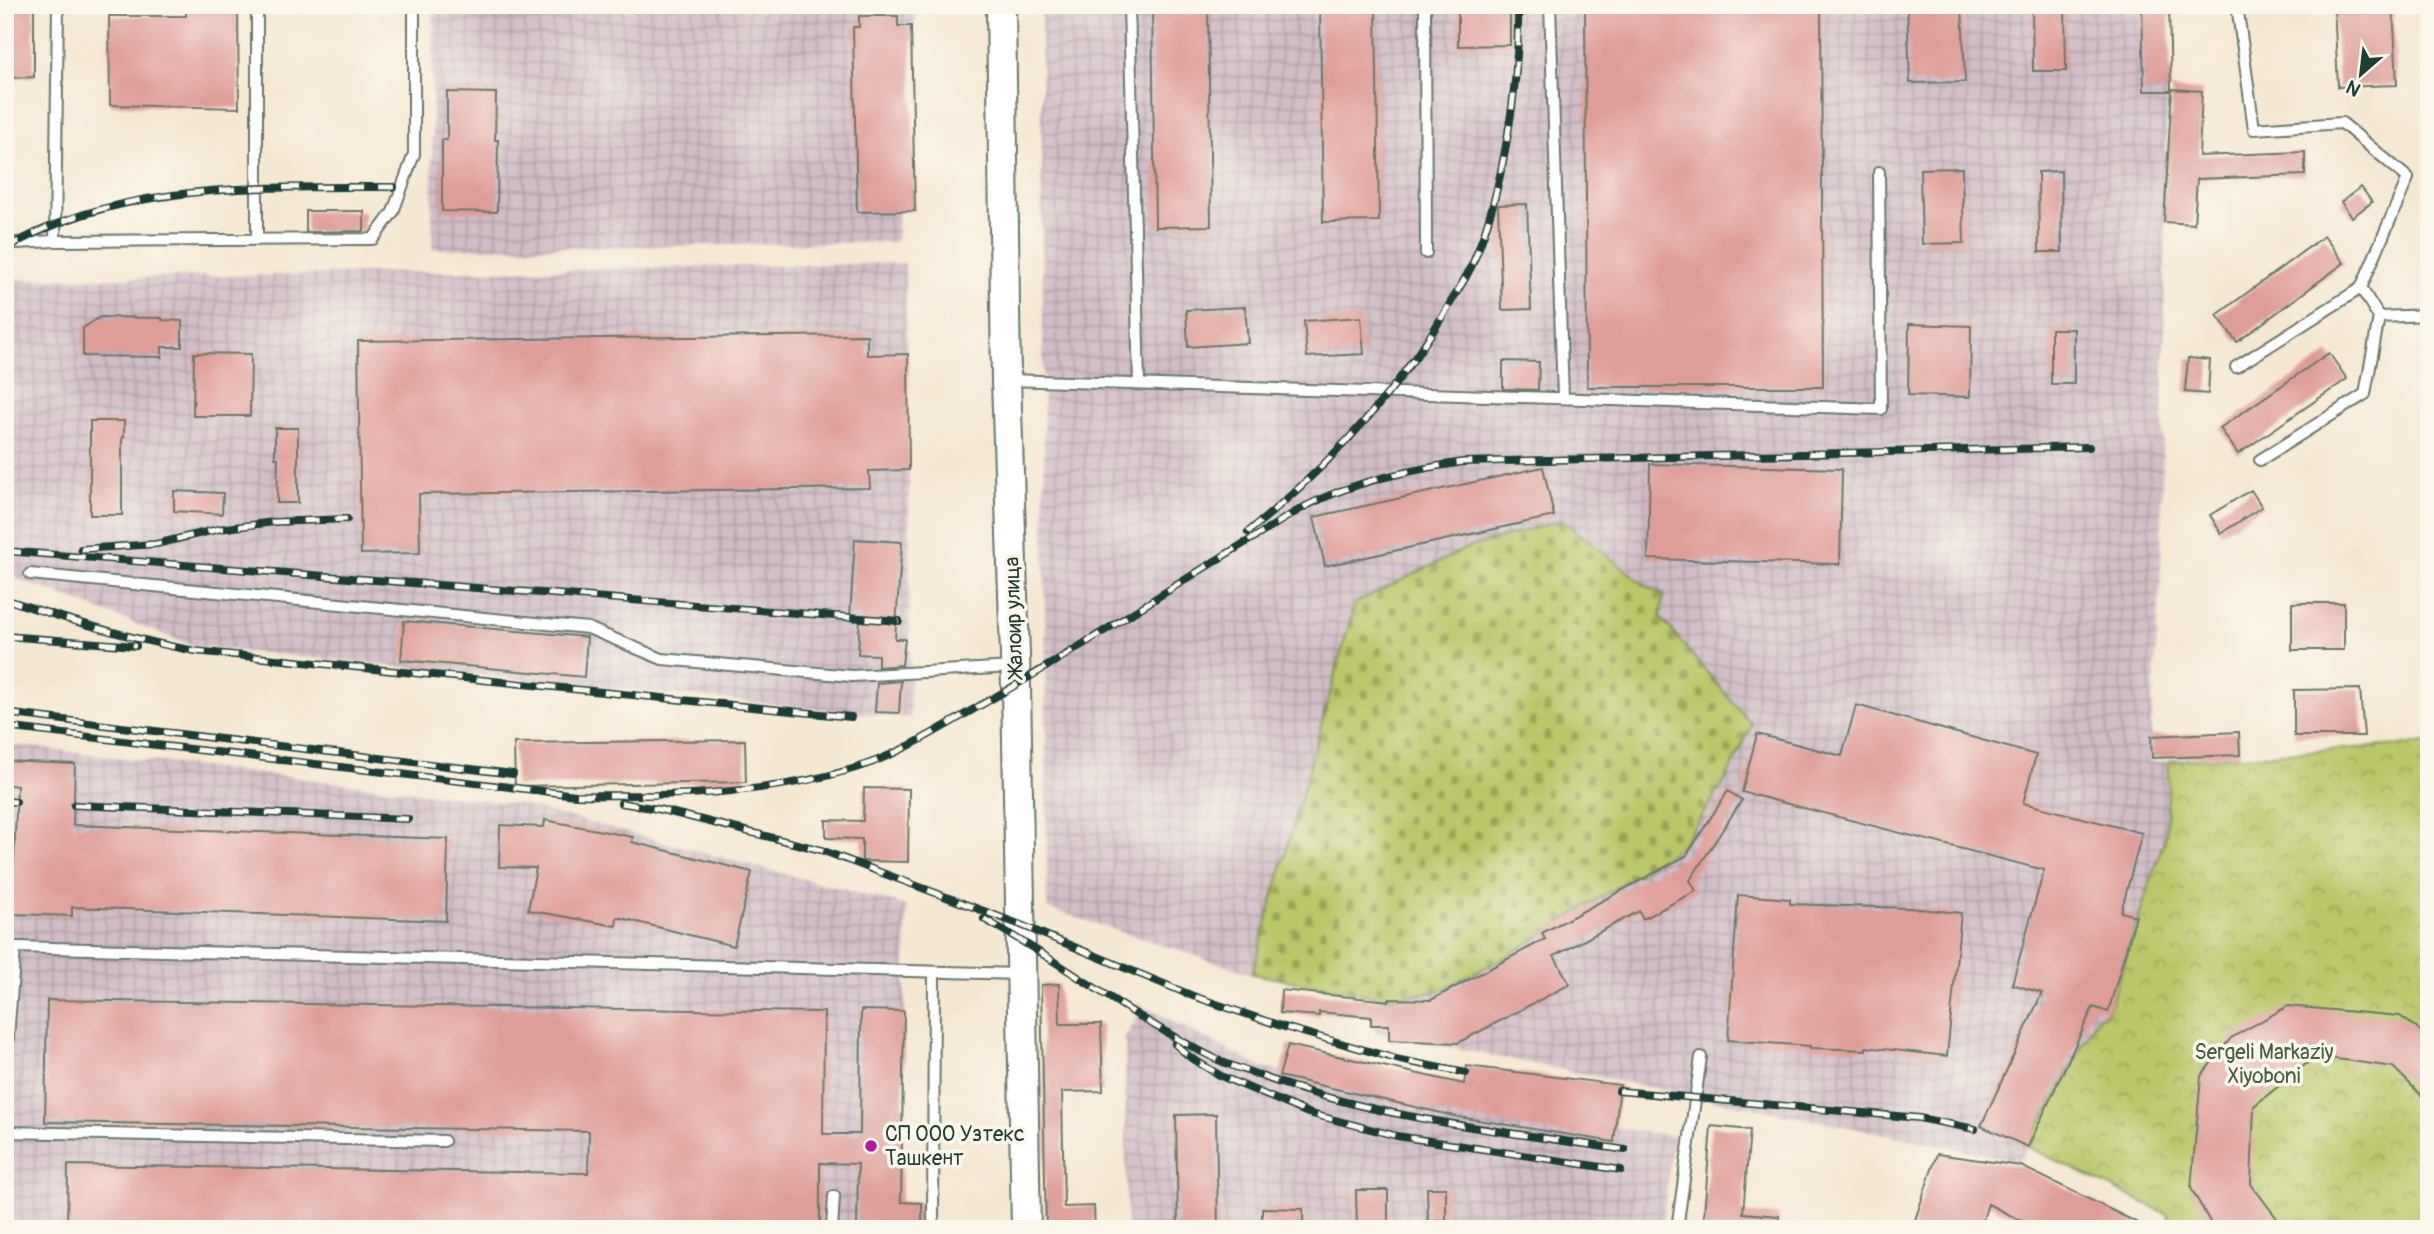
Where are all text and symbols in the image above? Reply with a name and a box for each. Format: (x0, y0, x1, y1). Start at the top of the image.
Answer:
north arrow (2326, 38, 2396, 108)
text: N (2342, 74, 2365, 102)
street label: Жалоир улица (998, 556, 1030, 681)
park label: Sergeli Markaziy Xiyoboni (2195, 1039, 2333, 1090)
place label: СП ООО Узтекс Ташкент (885, 1121, 1025, 1172)
marker: СП ООО Узтекс Ташкент (863, 1138, 879, 1154)

